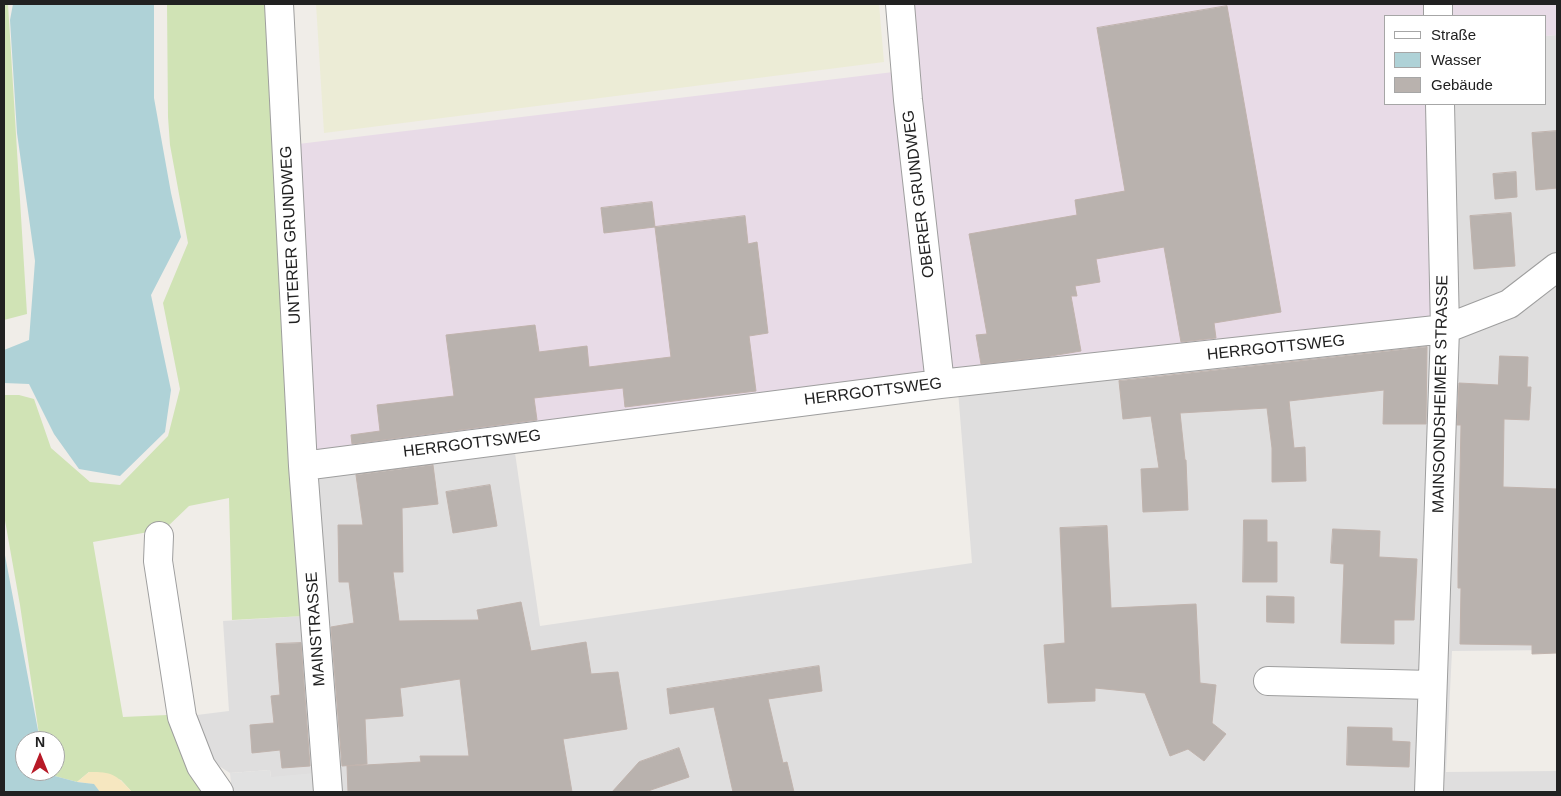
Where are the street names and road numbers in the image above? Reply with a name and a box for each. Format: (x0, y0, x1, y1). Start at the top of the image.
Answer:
street label: OBERER GRUNDWEG (899, 109, 939, 279)
street label: UNTERER GRUNDWEG (277, 145, 305, 325)
street label: MAINSONDSHEIMER STRASSE (1429, 275, 1453, 513)
street label: HERRGOTTSWEG (1206, 331, 1346, 365)
street label: HERRGOTTSWEG (803, 374, 943, 410)
street label: HERRGOTTSWEG (402, 426, 542, 462)
street label: MAINSTRASSE (302, 571, 330, 687)

